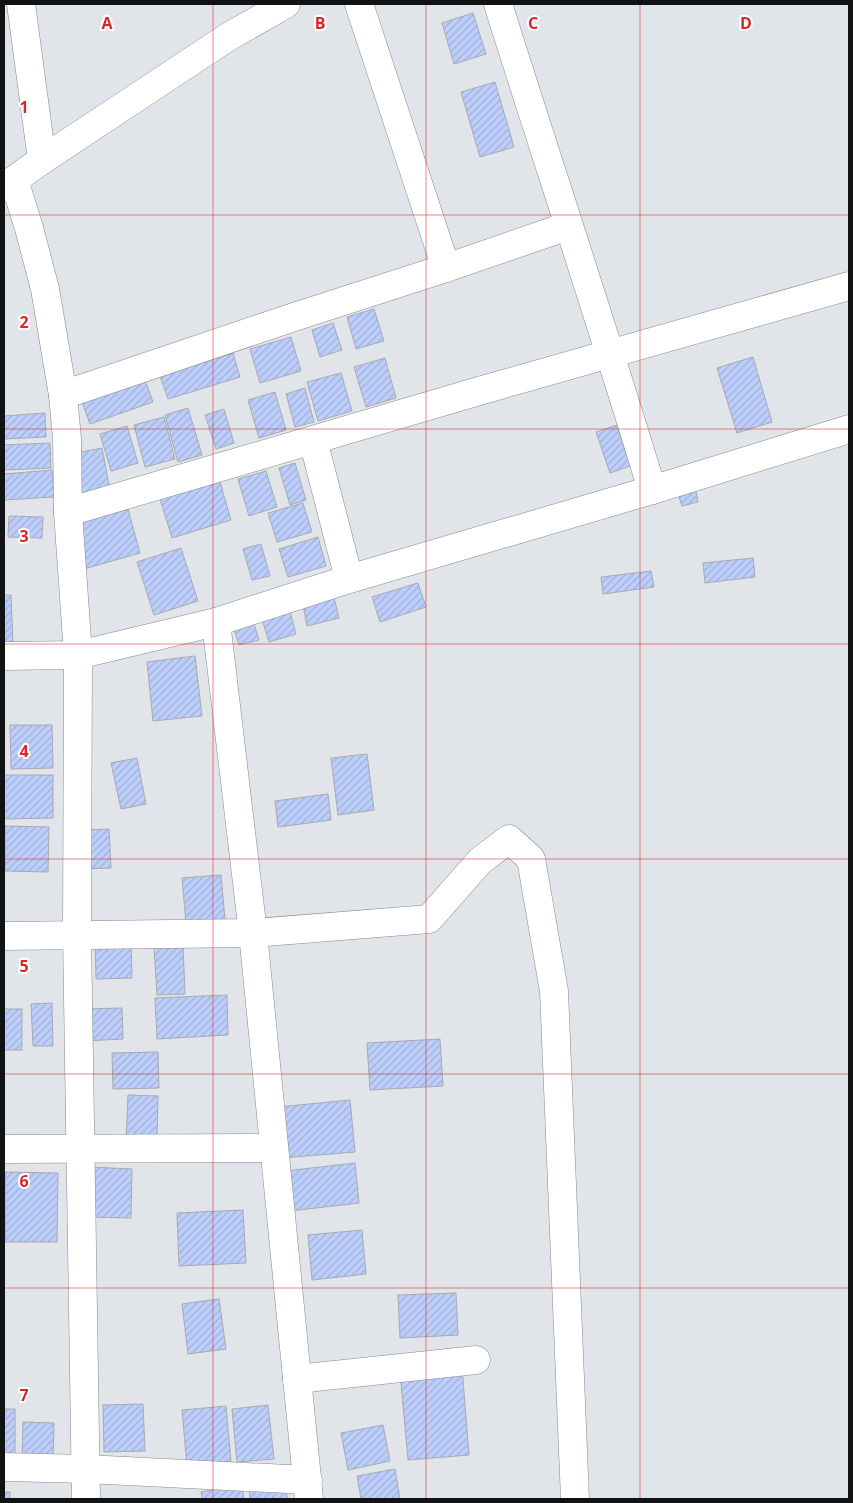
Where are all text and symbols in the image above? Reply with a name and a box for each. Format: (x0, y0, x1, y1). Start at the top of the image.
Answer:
text: A (101, 12, 113, 34)
text: B (315, 12, 325, 34)
text: C (528, 12, 538, 34)
text: D (740, 12, 752, 34)
text: 1 (19, 96, 29, 118)
text: 2 (19, 311, 29, 333)
text: 3 (19, 525, 29, 547)
text: 4 (19, 740, 29, 762)
text: 5 (19, 955, 29, 977)
text: 6 (19, 1170, 29, 1192)
text: 7 (19, 1384, 29, 1406)

